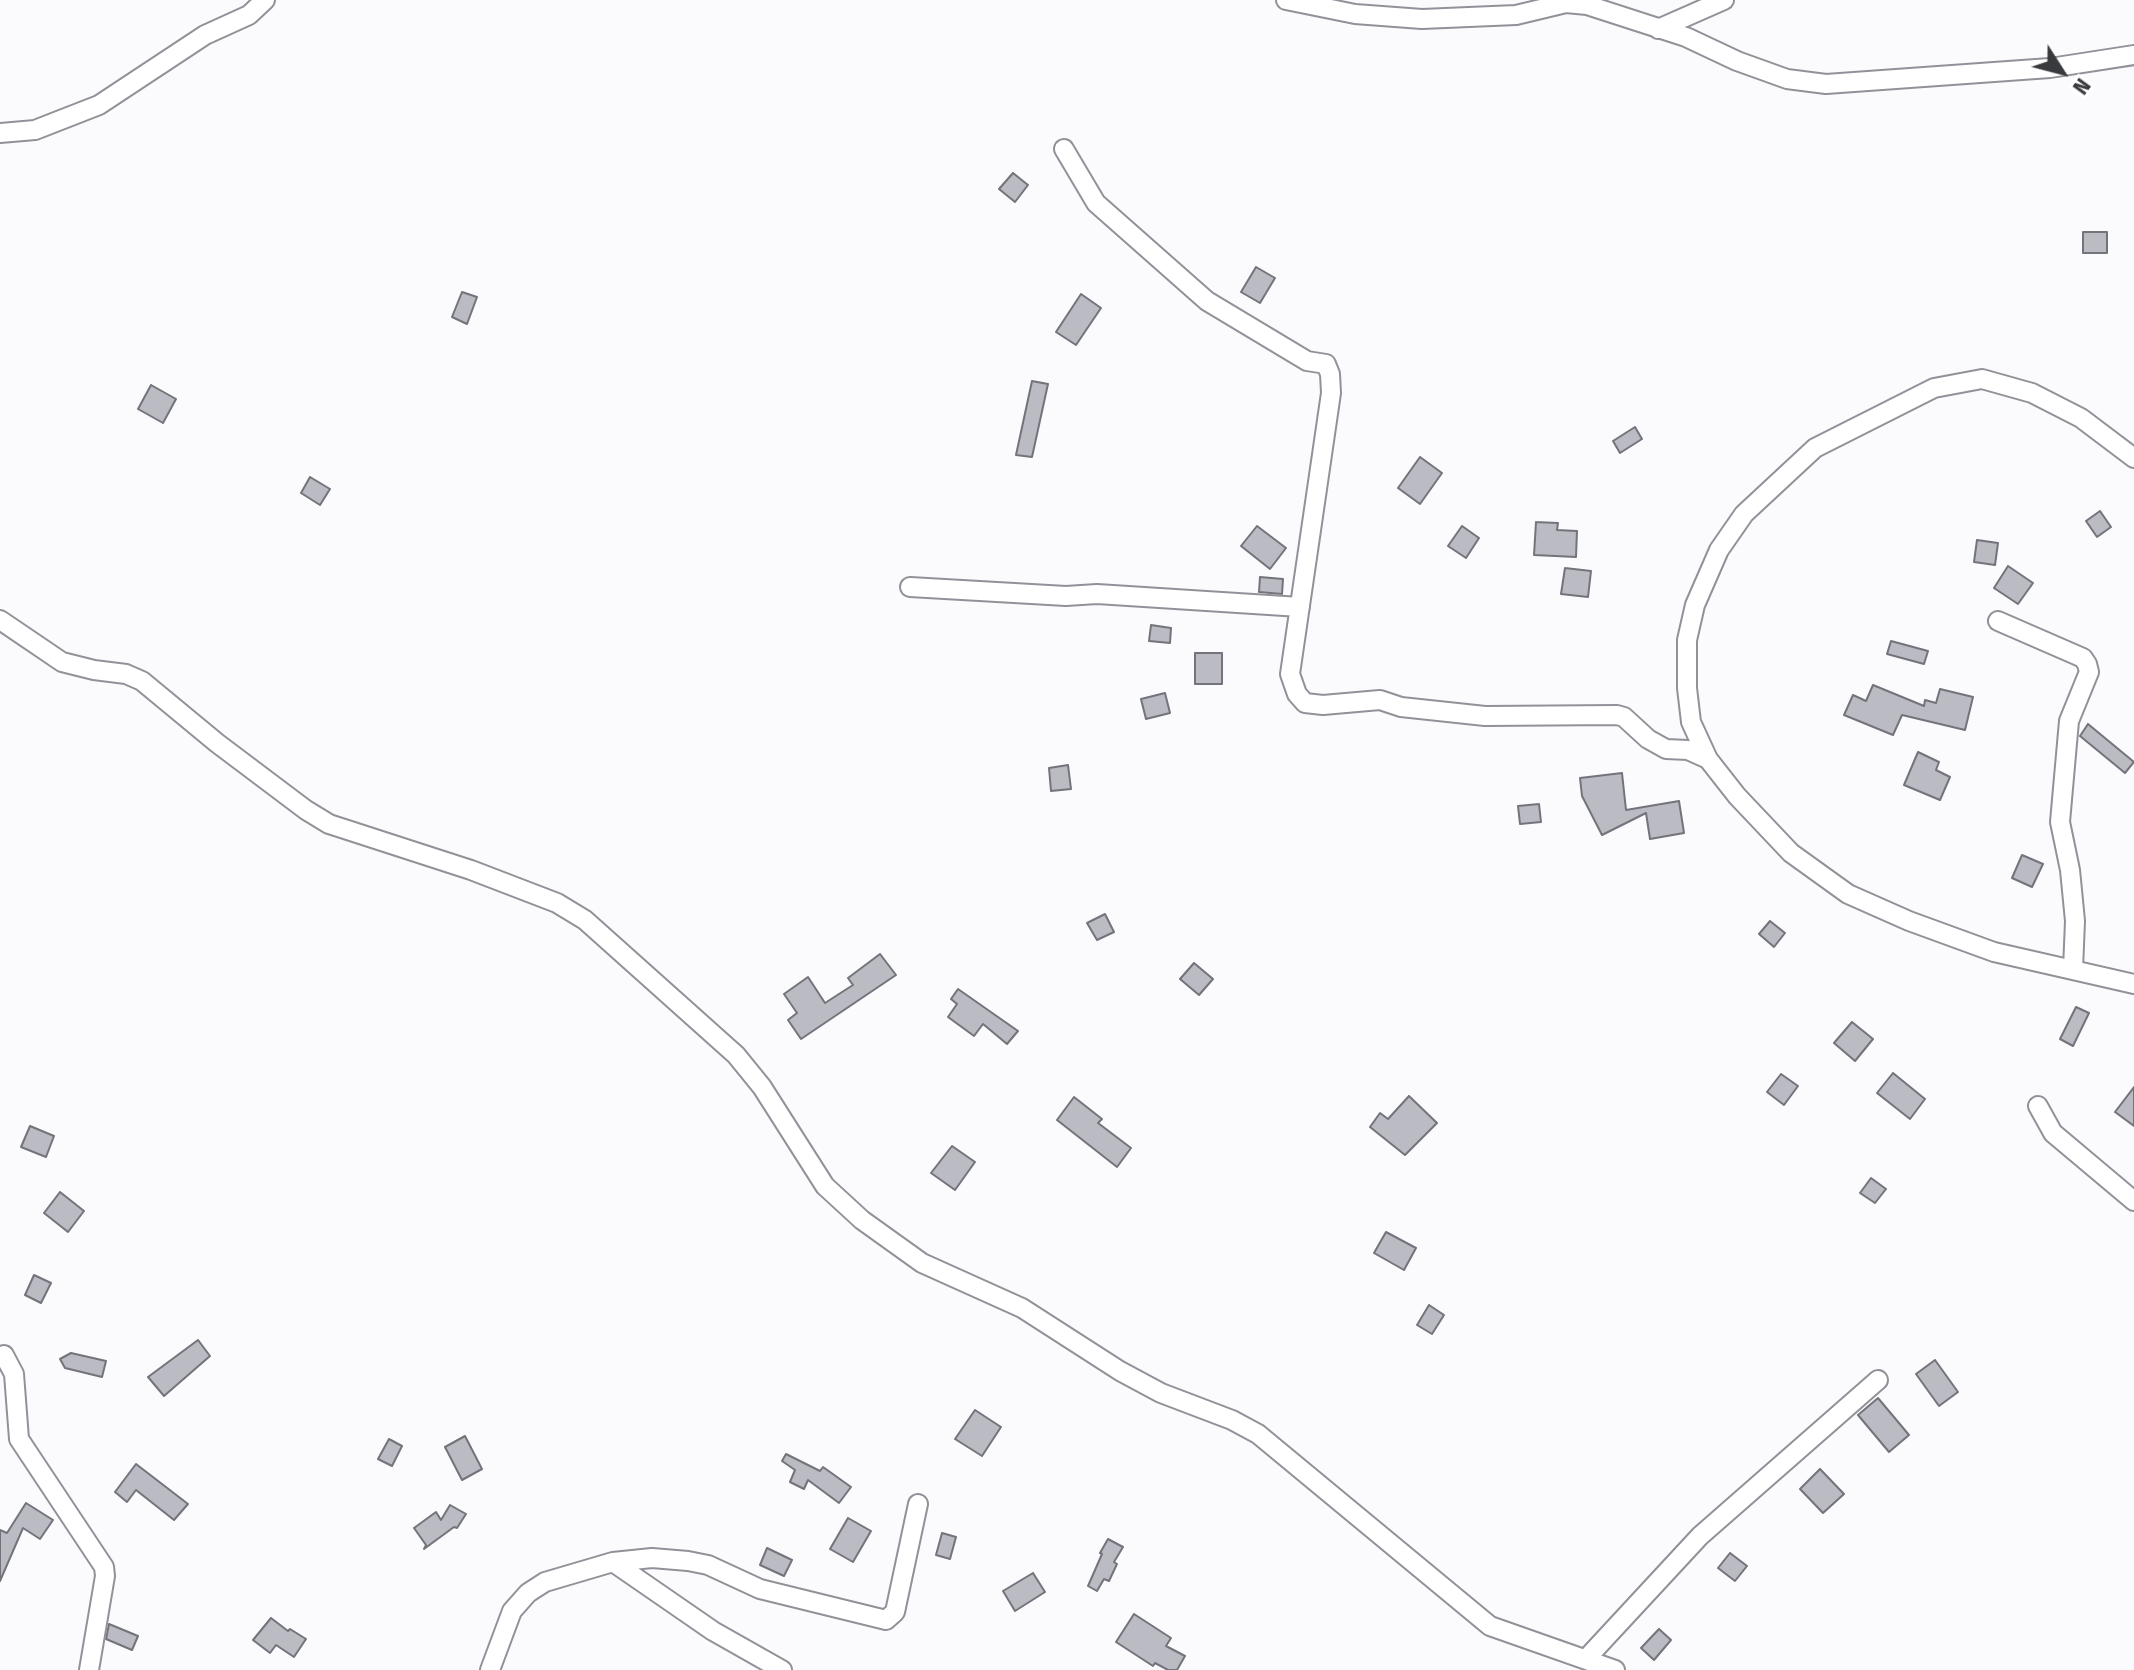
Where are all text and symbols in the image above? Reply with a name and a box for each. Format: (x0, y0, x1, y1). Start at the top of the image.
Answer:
north arrow (2022, 32, 2102, 112)
text: N (2067, 73, 2097, 100)

